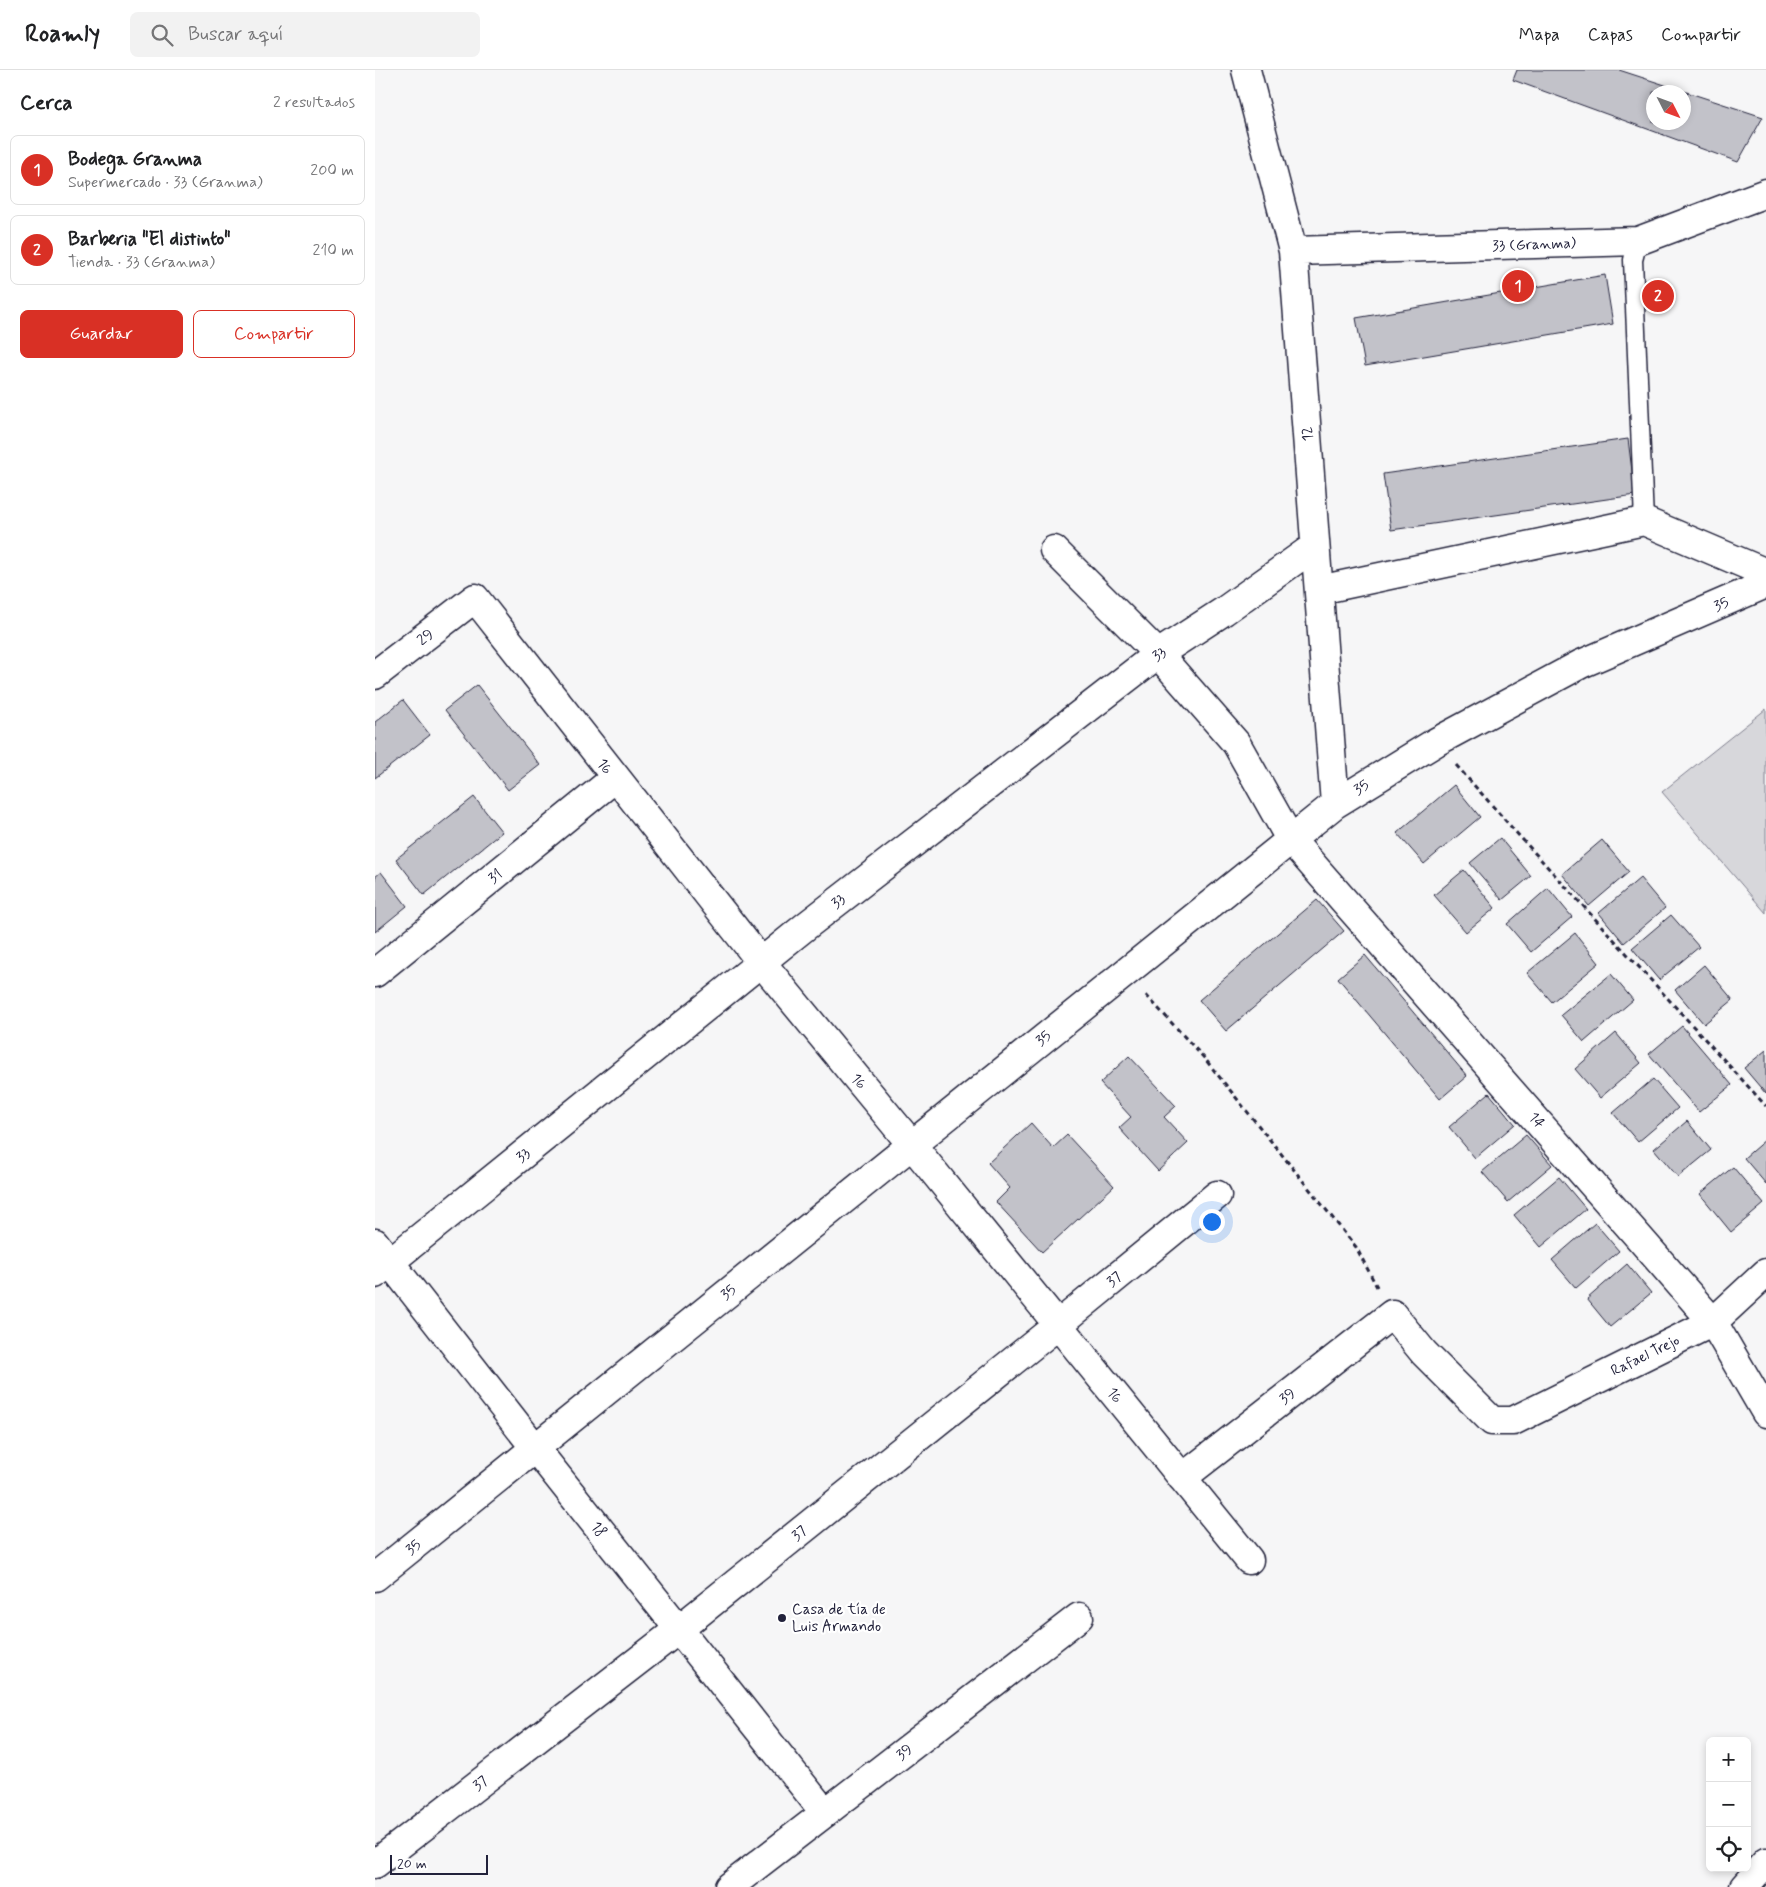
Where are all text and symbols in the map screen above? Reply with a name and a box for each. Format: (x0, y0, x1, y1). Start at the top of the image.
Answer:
search box (130, 12, 480, 57)
text: Roamly (25, 19, 100, 50)
icon: search (148, 21, 176, 49)
text: Buscar aquí (188, 22, 283, 47)
text: Mapa (1519, 23, 1560, 47)
text: Capas (1588, 23, 1633, 47)
text: Compartir (1661, 23, 1741, 47)
north arrow (1646, 85, 1691, 130)
text: Cerca (20, 89, 73, 117)
text: 2 resultados (273, 92, 355, 113)
text: Bodega Granma (68, 147, 202, 172)
text: 1 (33, 160, 41, 181)
text: 200 m (310, 160, 354, 181)
text: Supermercado · 33 (Granma) (68, 172, 263, 193)
text: Barberia "El distinto" (68, 227, 231, 252)
street label: 33 (Granma) (1492, 234, 1577, 256)
text: 2 (33, 240, 41, 261)
text: 210 m (313, 240, 354, 261)
text: Tienda · 33 (Granma) (68, 252, 215, 273)
pin: 1 (1502, 267, 1534, 305)
pin: 2 (1642, 277, 1674, 315)
button: Guardar (20, 310, 183, 358)
button: Compartir (193, 310, 355, 358)
street label: 12 (1298, 426, 1318, 442)
street label: 35 (1711, 593, 1732, 617)
street label: 29 (413, 625, 438, 651)
street label: 33 (1148, 643, 1171, 667)
street label: 16 (592, 755, 617, 779)
street label: 35 (1350, 775, 1373, 800)
street label: 31 (484, 865, 507, 889)
street label: 33 (827, 890, 850, 914)
street label: 35 (1032, 1026, 1056, 1051)
street label: 16 (846, 1069, 871, 1094)
street label: 14 (1524, 1108, 1549, 1133)
street label: 33 (512, 1144, 535, 1168)
your location (1199, 1209, 1225, 1235)
street label: 37 (1103, 1267, 1127, 1292)
street label: 35 (717, 1280, 741, 1305)
street label: Rafael Trejo (1608, 1331, 1683, 1381)
street label: 16 (1102, 1384, 1127, 1408)
street label: 39 (1275, 1384, 1300, 1410)
street label: 18 (586, 1518, 611, 1542)
street label: 37 (788, 1521, 812, 1546)
street label: 35 (402, 1535, 426, 1560)
place label: Casa de tía de Luis Armando (792, 1600, 886, 1637)
marker: Casa de tía de Luis Armando (776, 1612, 788, 1624)
map controls (1706, 1737, 1751, 1872)
button: + (1706, 1737, 1751, 1782)
street label: 39 (892, 1740, 917, 1766)
street label: 37 (469, 1771, 493, 1796)
button: − (1706, 1782, 1751, 1827)
button: locate (1706, 1827, 1751, 1872)
scale bar (390, 1852, 487, 1875)
text: 20 m (397, 1855, 427, 1873)

